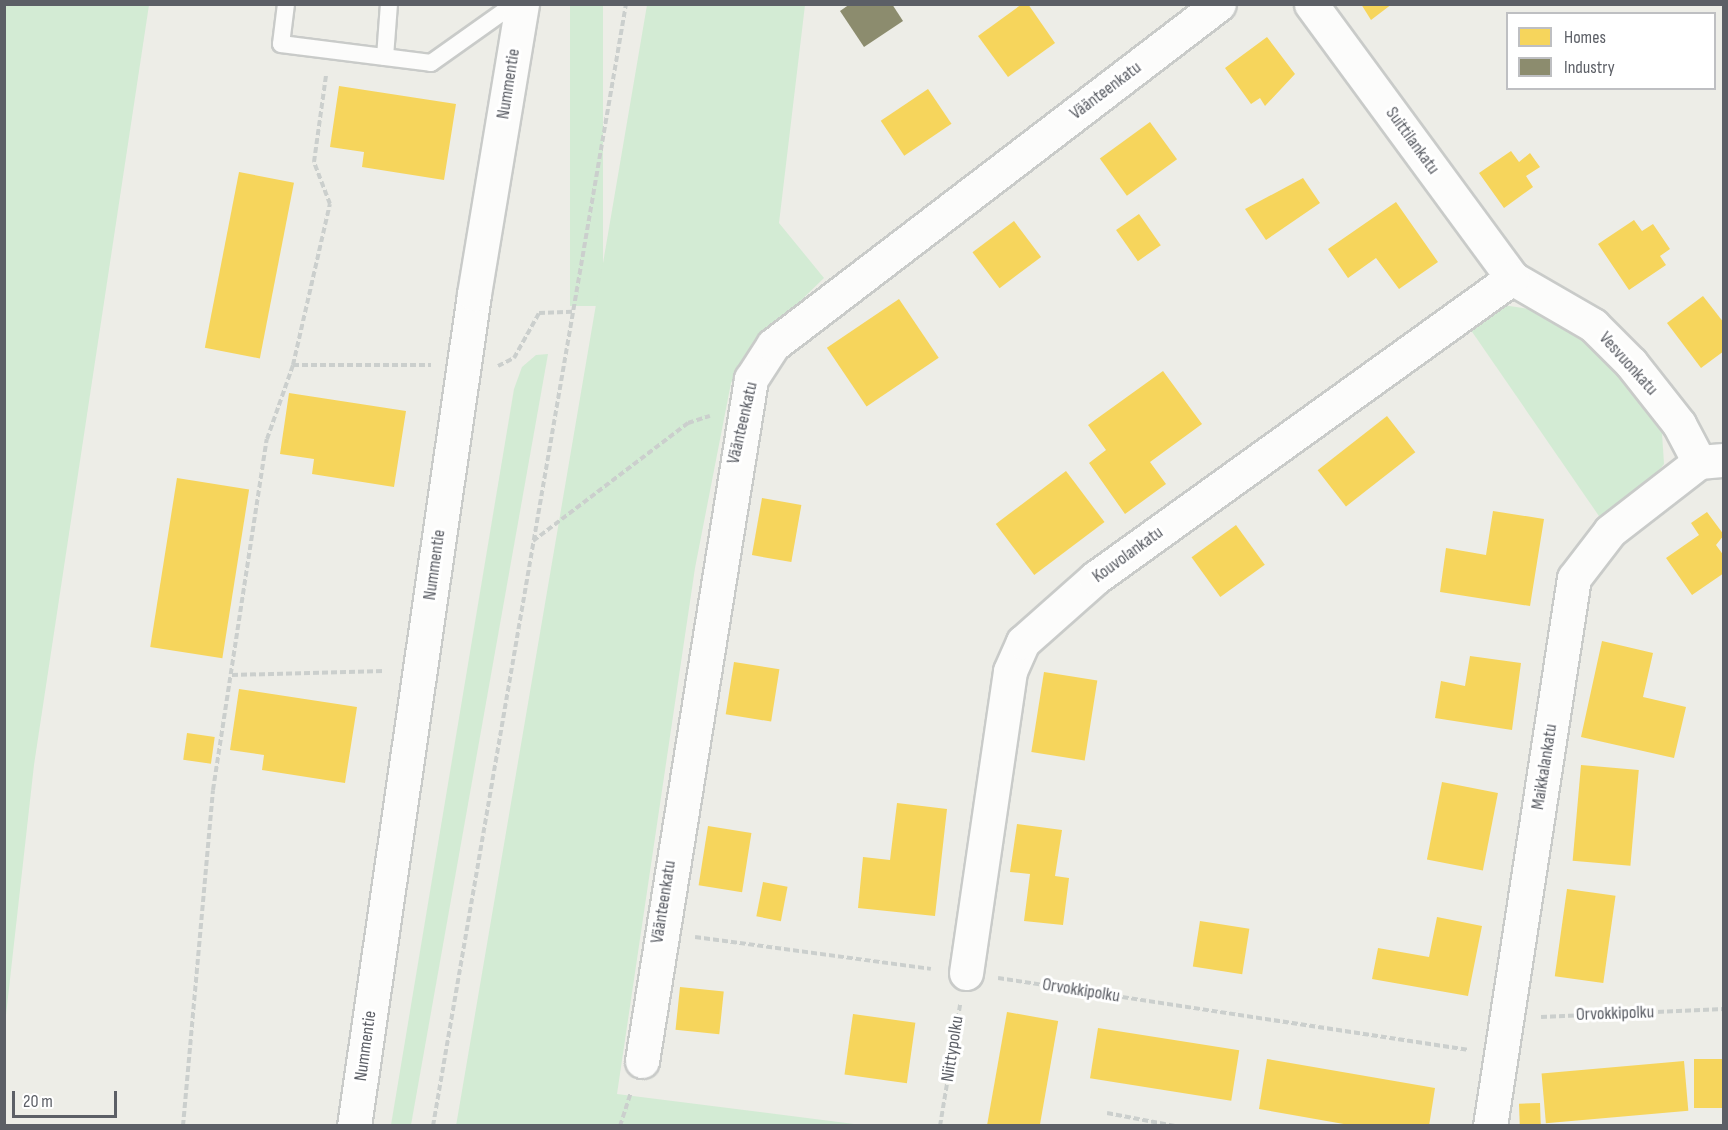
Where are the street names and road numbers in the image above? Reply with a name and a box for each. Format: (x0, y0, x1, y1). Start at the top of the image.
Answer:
street label: Nummentie (493, 47, 525, 121)
street label: Väänteenkatu (1066, 57, 1146, 125)
street label: Suittilankatu (1380, 103, 1444, 179)
street label: Vesvuonkatu (1594, 328, 1662, 400)
street label: Väänteenkatu (723, 380, 763, 466)
street label: Kouvolankatu (1089, 522, 1167, 588)
street label: Nummentie (419, 528, 451, 602)
street label: Maikkalankatu (1528, 723, 1562, 811)
street label: Väänteenkatu (647, 859, 681, 945)
street label: Orvokkipolku (1041, 974, 1121, 1008)
street label: Orvokkipolku (1576, 1002, 1654, 1026)
street label: Nummentie (350, 1009, 382, 1083)
street label: Niittypolku (937, 1014, 969, 1084)

